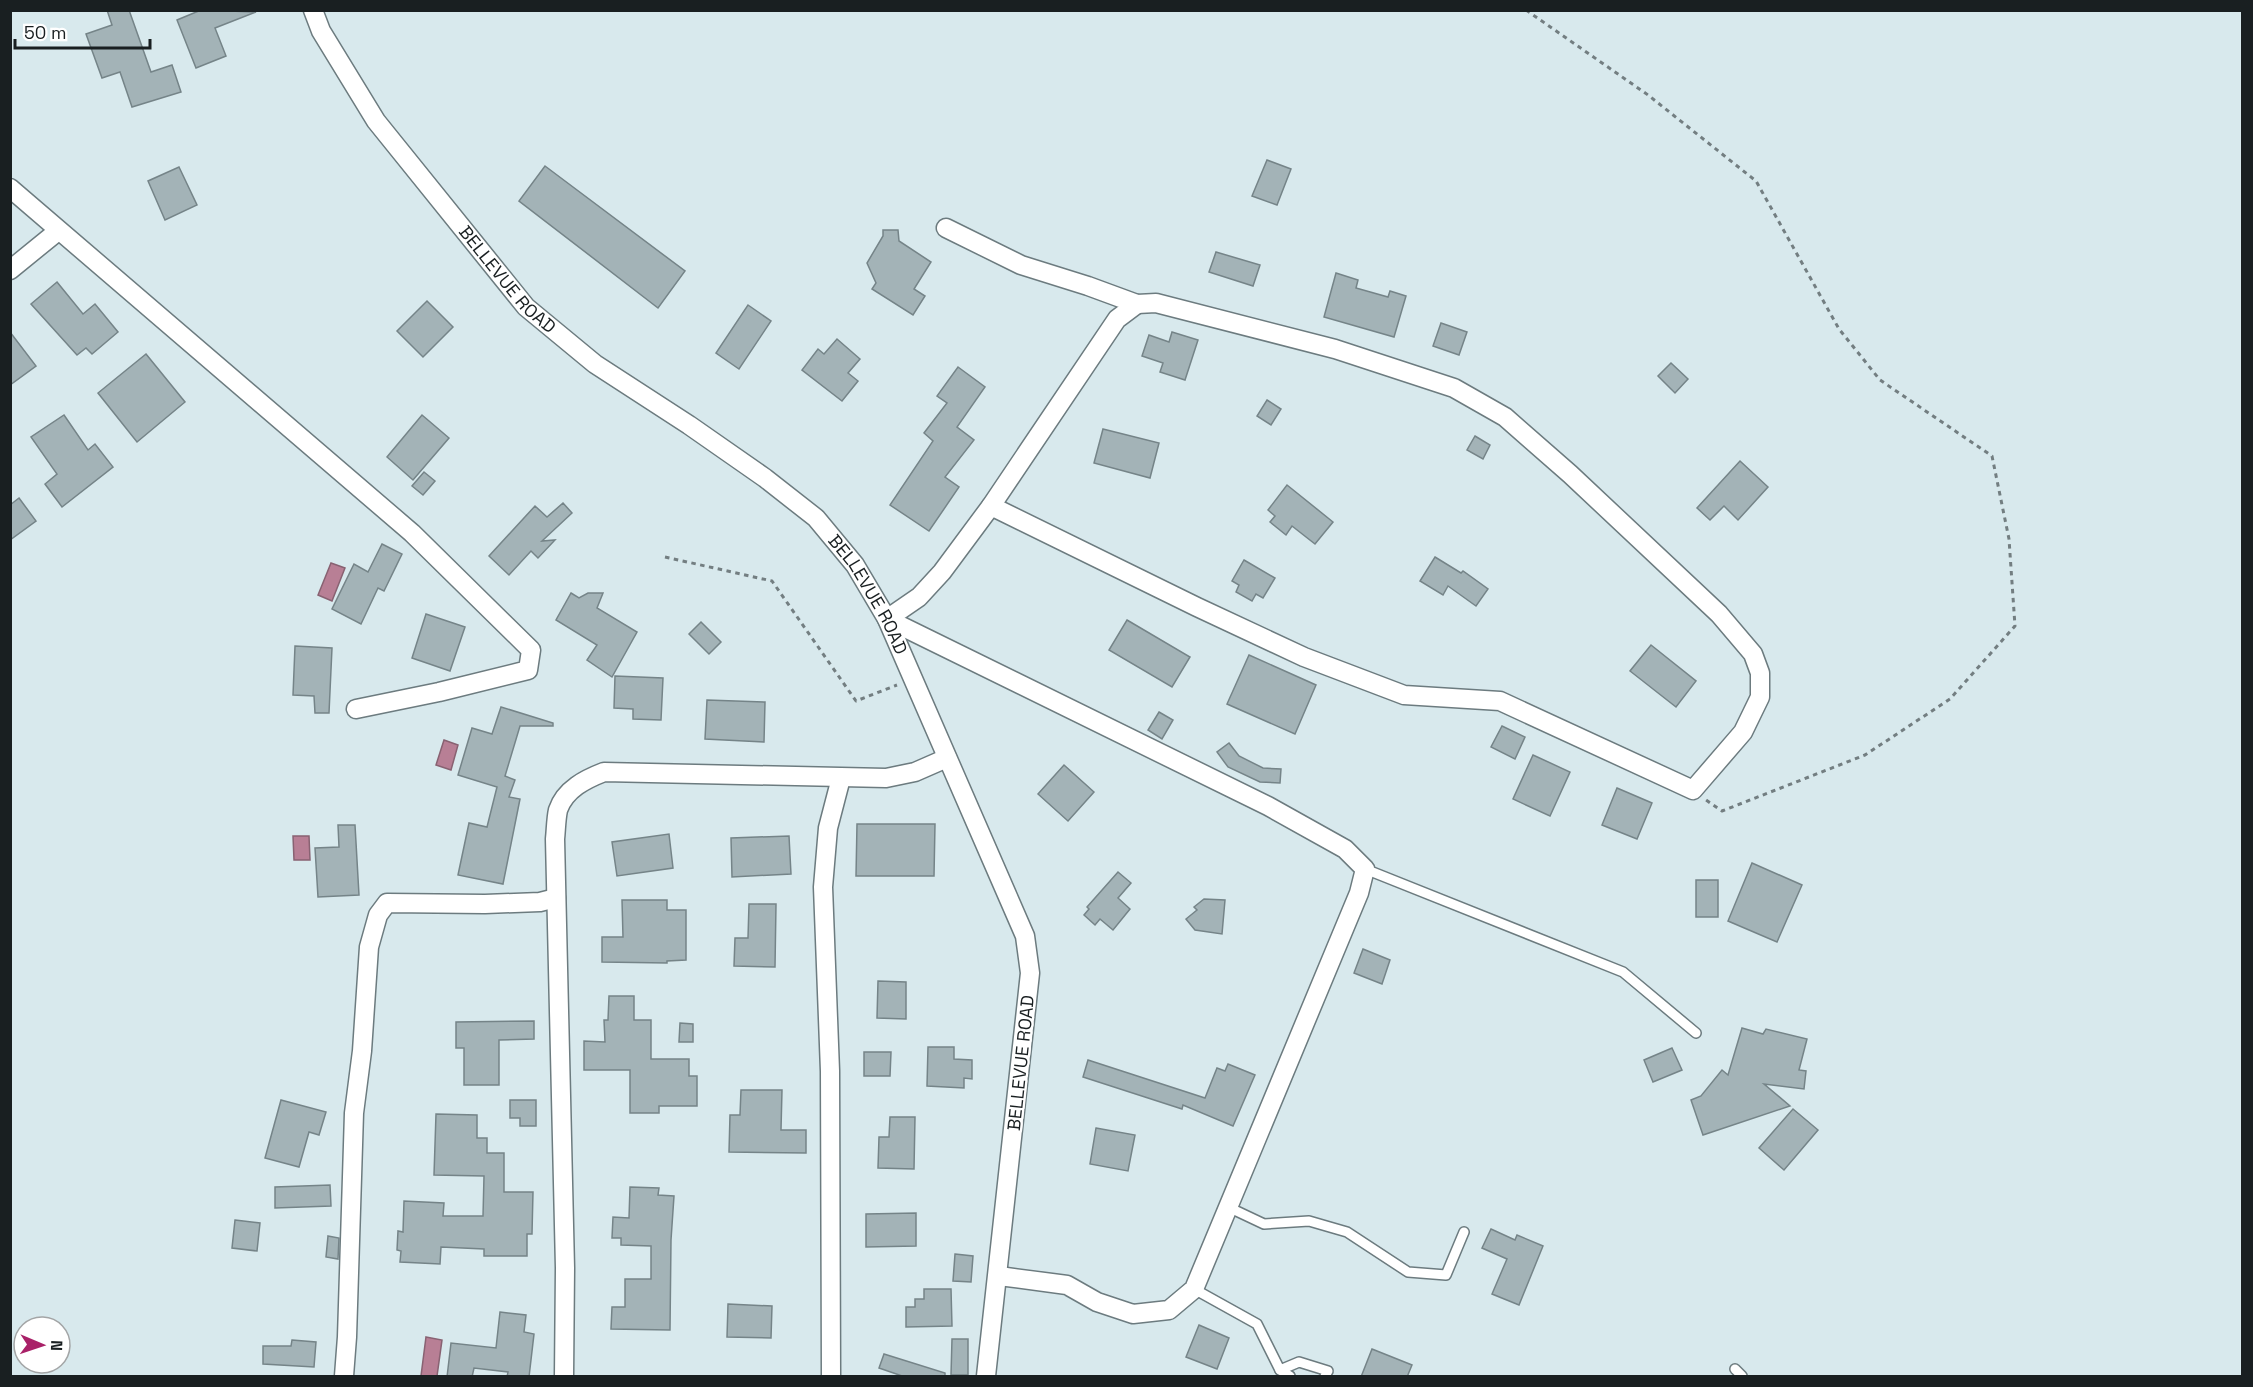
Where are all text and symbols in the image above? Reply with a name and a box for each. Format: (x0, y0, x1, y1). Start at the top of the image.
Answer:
scale bar (15, 12, 150, 50)
text: 50 m (24, 21, 66, 44)
street label: BELLEVUE ROAD (454, 221, 561, 338)
street label: BELLEVUE ROAD (823, 530, 913, 658)
street label: BELLEVUE ROAD (1002, 994, 1039, 1132)
north arrow (12, 1315, 72, 1375)
text: N (46, 1340, 67, 1351)

